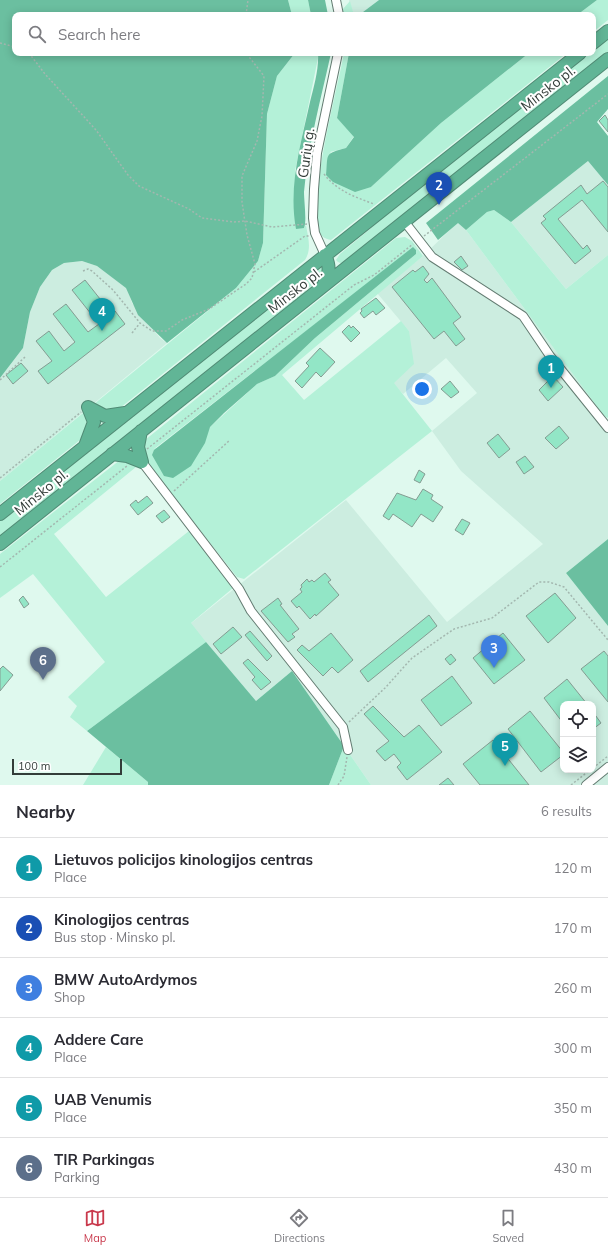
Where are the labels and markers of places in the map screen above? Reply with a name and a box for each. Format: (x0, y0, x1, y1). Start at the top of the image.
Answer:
pin: 2 (426, 172, 452, 205)
pin: 4 (89, 298, 115, 331)
pin: 1 (538, 355, 564, 388)
pin: 3 (481, 635, 507, 668)
pin: 6 (30, 647, 56, 680)
pin: 5 (492, 733, 518, 766)

